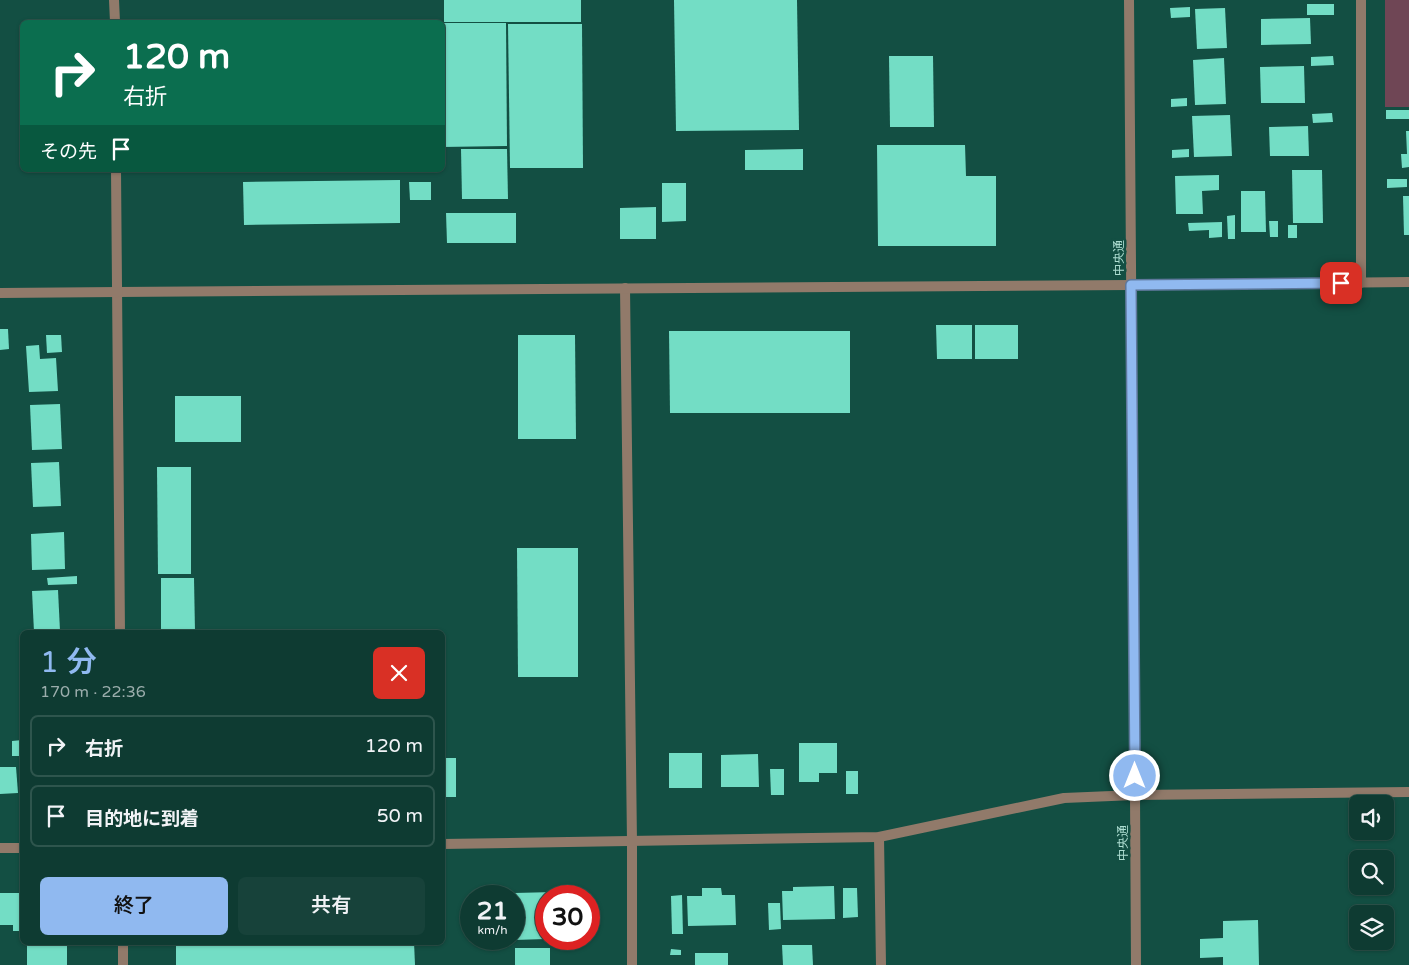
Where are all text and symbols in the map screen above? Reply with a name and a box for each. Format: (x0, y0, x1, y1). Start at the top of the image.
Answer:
text: 120 m (123, 36, 230, 78)
icon: right (40, 40, 105, 105)
text: 右折 (123, 84, 167, 110)
icon: arrive (107, 135, 135, 163)
text: その先 (40, 141, 97, 163)
street label: 中央通 (1112, 240, 1126, 276)
pin (1320, 262, 1362, 304)
icon: arrive (1327, 269, 1355, 297)
text: 1 分 (40, 644, 97, 681)
button: close (373, 647, 425, 699)
text: 170 m · 22:36 (40, 682, 146, 702)
icon: right (42, 732, 70, 760)
text: 120 m (365, 735, 423, 757)
text: 右折 (85, 738, 123, 760)
position arrow (1108, 749, 1160, 801)
map controls (1349, 795, 1394, 950)
button: sound (1349, 795, 1394, 840)
icon: arrive (42, 802, 70, 830)
text: 50 m (377, 805, 423, 827)
text: 目的地に到着 (85, 808, 199, 830)
street label: 中央通 (1116, 825, 1130, 861)
button: search (1349, 850, 1394, 895)
button: 終了 (40, 877, 228, 935)
button: 共有 (238, 877, 425, 935)
speed limit sign: 30 (535, 885, 600, 950)
text: 21 (477, 896, 508, 926)
button: layers (1349, 905, 1394, 950)
text: km/h (477, 923, 508, 937)

